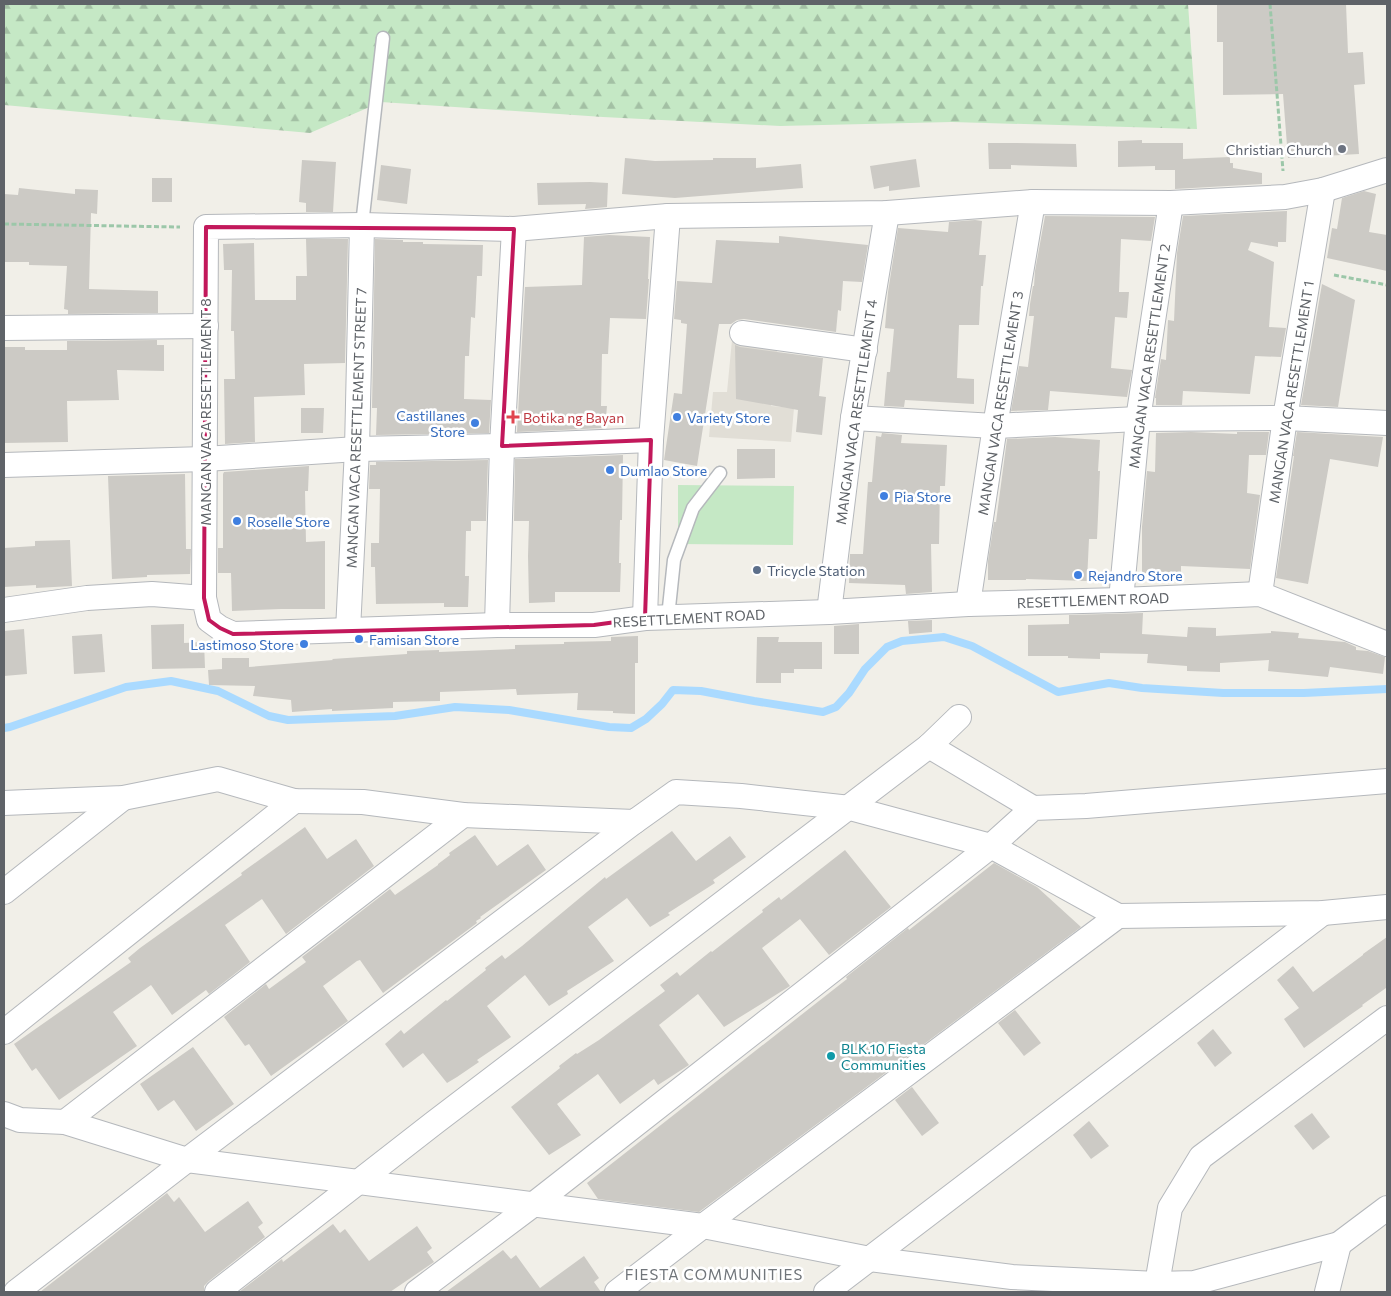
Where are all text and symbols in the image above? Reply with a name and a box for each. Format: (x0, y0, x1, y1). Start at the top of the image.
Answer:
place label: Christian Church (1226, 141, 1332, 158)
marker: Christian Church (1336, 143, 1348, 155)
street label: MANGAN VACA RESETTLEMENT 2 (1125, 242, 1173, 469)
street label: MANGAN VACA RESETTLEMENT 1 (1265, 280, 1317, 504)
street label: MANGAN VACA RESETTLEMENT STREET 7 (343, 287, 369, 569)
street label: MANGAN VACA RESETTLEMENT 3 (974, 290, 1026, 516)
street label: MANGAN VACA RESETTLEMENT 8 (197, 298, 214, 526)
street label: MANGAN VACA RESETTLEMENT 4 (832, 298, 880, 526)
place label: Castillanes Store (396, 407, 465, 440)
place label: Botika ng Bayan (523, 409, 624, 426)
place label: Variety Store (687, 409, 770, 426)
marker: Botika ng Bayan (507, 411, 519, 423)
marker: Variety Store (671, 411, 683, 423)
marker: Castillanes Store (469, 417, 481, 429)
place label: Dumlao Store (620, 462, 707, 479)
marker: Dumlao Store (604, 464, 616, 476)
place label: Pia Store (894, 488, 951, 505)
marker: Pia Store (878, 490, 890, 502)
place label: Roselle Store (247, 513, 330, 530)
marker: Roselle Store (231, 515, 243, 527)
place label: Tricycle Station (767, 562, 865, 579)
marker: Tricycle Station (751, 564, 763, 576)
place label: Rejandro Store (1088, 567, 1183, 584)
marker: Rejandro Store (1072, 569, 1084, 581)
street label: RESETTLEMENT ROAD (1016, 589, 1170, 611)
street label: RESETTLEMENT ROAD (612, 606, 766, 630)
place label: Famisan Store (369, 631, 459, 648)
marker: Famisan Store (353, 633, 365, 645)
place label: Lastimoso Store (190, 636, 294, 653)
marker: Lastimoso Store (298, 638, 310, 650)
place label: BLK.10 Fiesta Communities (841, 1040, 926, 1073)
marker: BLK.10 Fiesta Communities (825, 1050, 837, 1062)
district label: FIESTA COMMUNITIES (625, 1265, 803, 1283)

